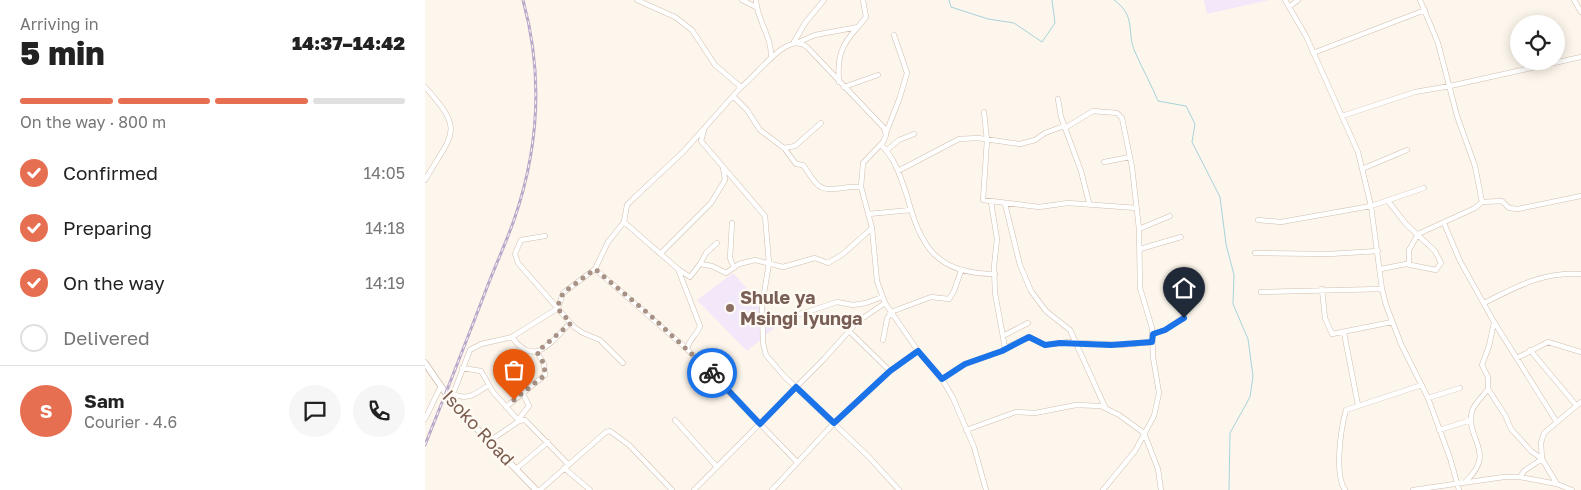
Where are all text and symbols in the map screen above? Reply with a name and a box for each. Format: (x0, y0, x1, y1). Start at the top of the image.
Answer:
text: Arriving in (20, 14, 99, 34)
map controls (1510, 15, 1565, 70)
button: locate (1510, 15, 1565, 70)
text: 14:37–14:42 (292, 31, 405, 54)
text: 5 min (20, 34, 105, 72)
text: On the way · 800 m (20, 112, 166, 132)
icon: check (20, 159, 48, 187)
text: Confirmed (63, 161, 158, 184)
text: 14:05 (363, 163, 405, 183)
icon: check (20, 214, 48, 242)
text: Preparing (63, 216, 152, 239)
text: 14:18 (365, 218, 405, 238)
pin (1163, 267, 1205, 318)
icon: check (20, 269, 48, 297)
text: On the way (63, 271, 165, 294)
text: 14:19 (365, 273, 405, 293)
icon: home (1170, 274, 1198, 302)
place label: Shule ya Msingi Iyunga (740, 286, 862, 329)
marker: Shule ya Msingi Iyunga (724, 302, 736, 314)
text: Delivered (63, 326, 150, 349)
courier (687, 348, 737, 398)
pin (493, 349, 535, 400)
icon: bag (500, 356, 528, 384)
icon: bike (698, 359, 726, 387)
button: chat (289, 385, 341, 437)
button: phone (353, 385, 405, 437)
street label: Isoko Road (438, 385, 519, 470)
text: Sam (84, 389, 124, 412)
text: S (40, 399, 52, 422)
text: Courier · 4.6 (84, 412, 177, 432)

